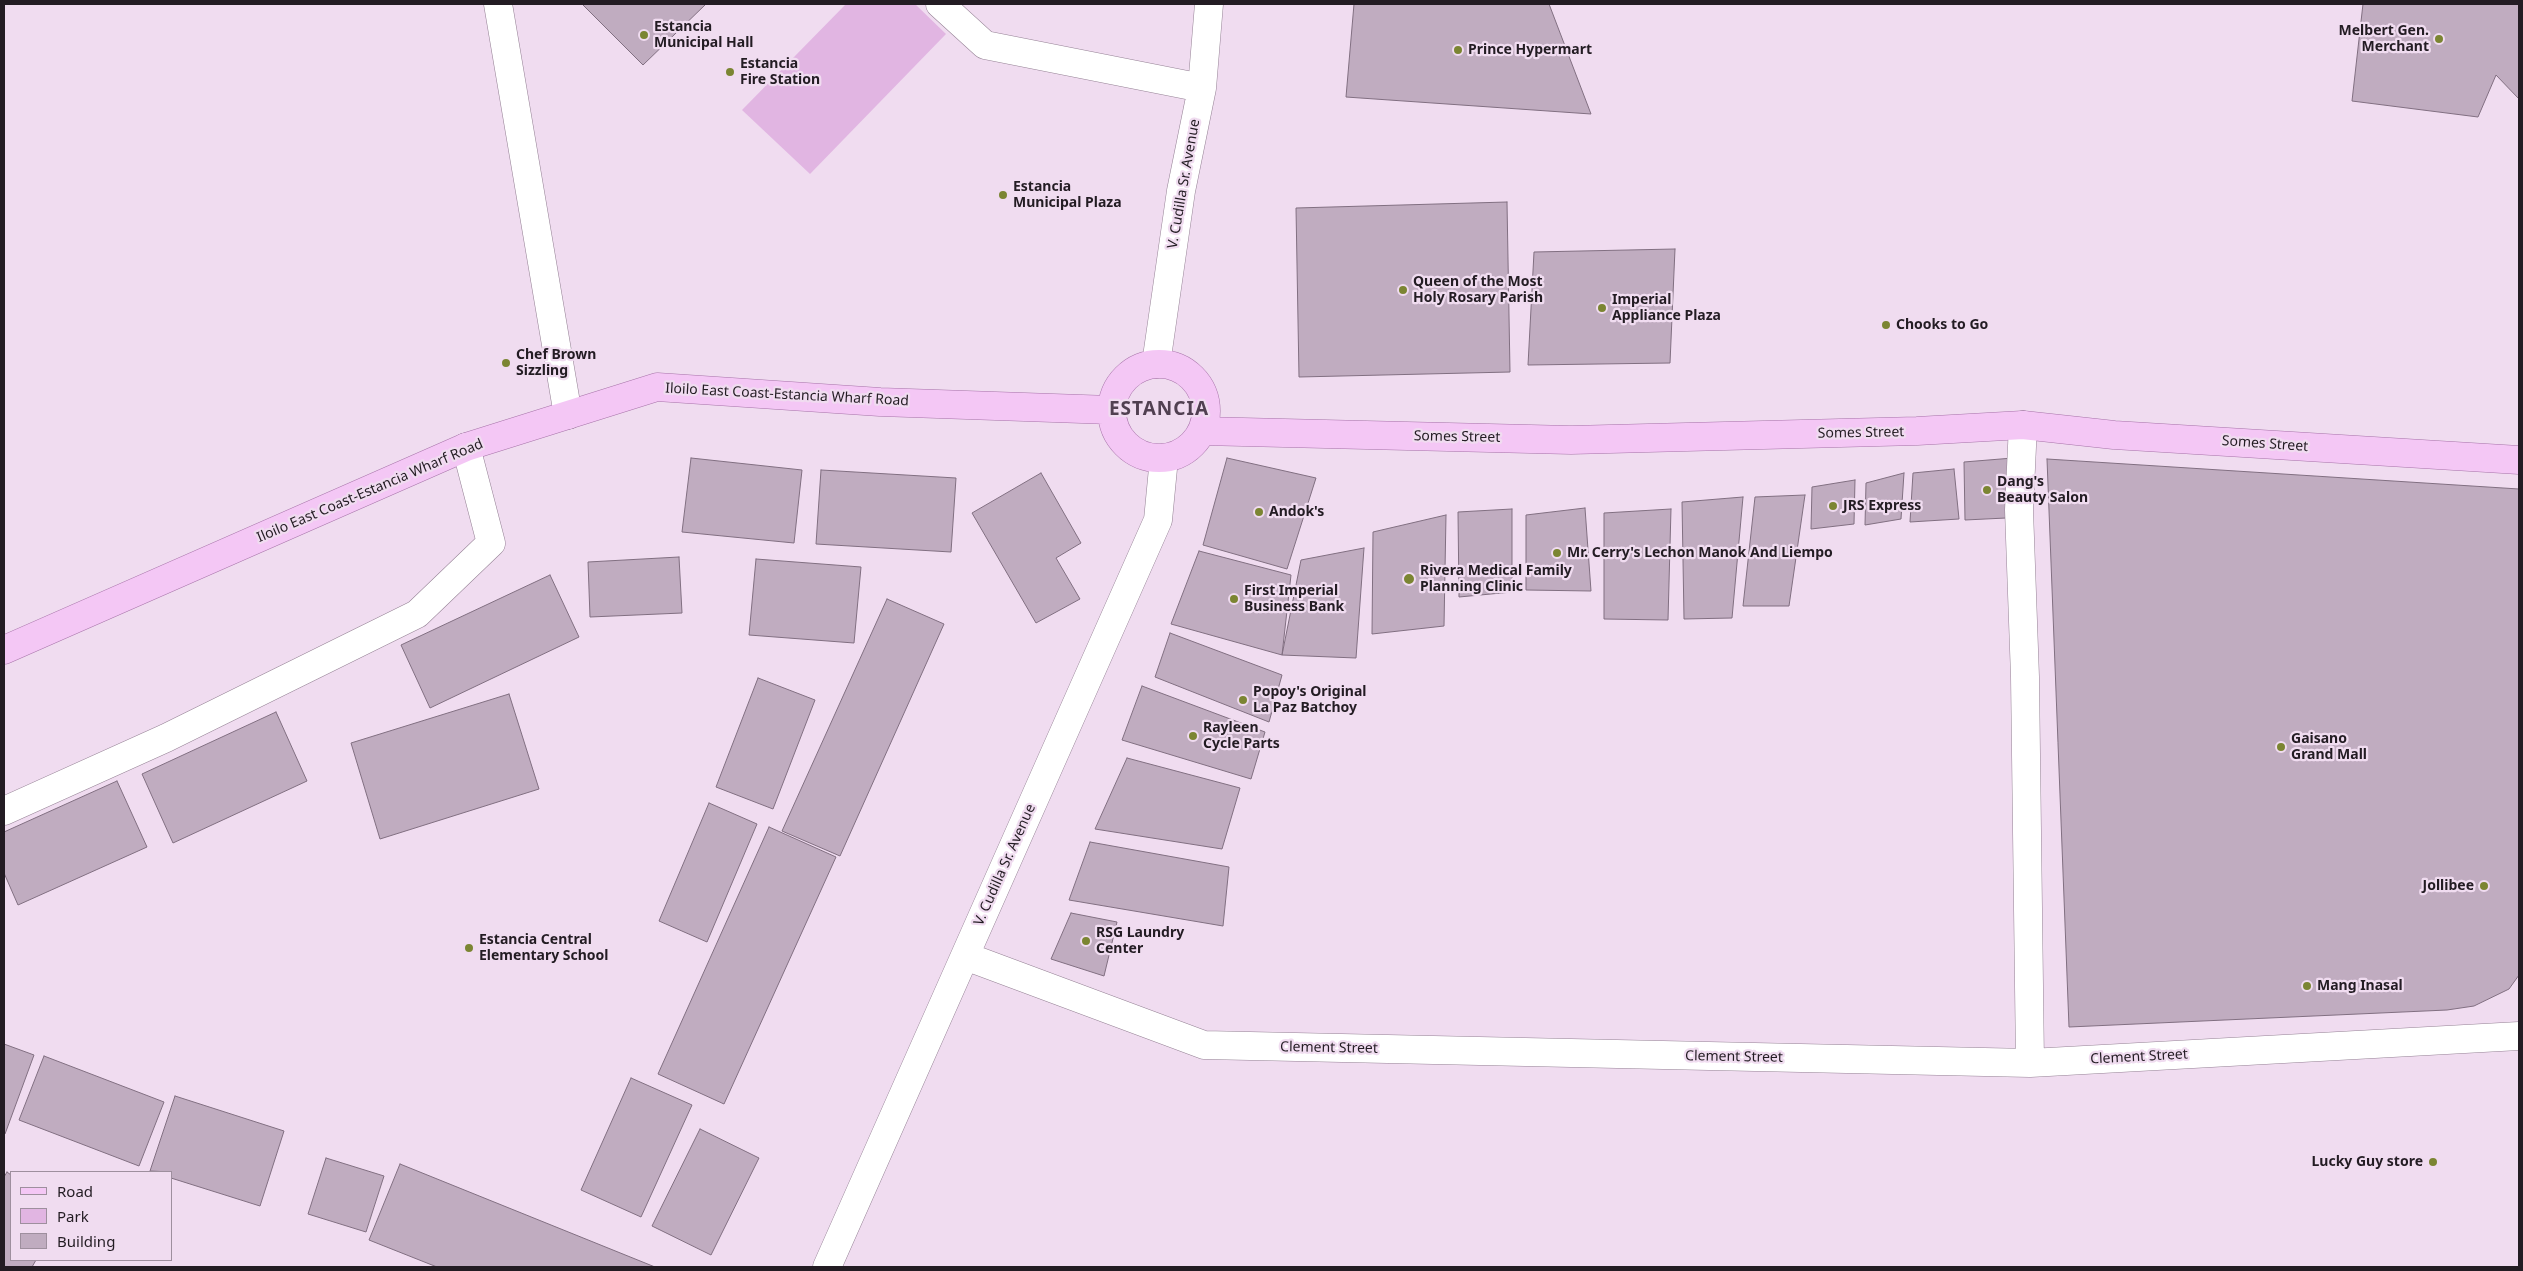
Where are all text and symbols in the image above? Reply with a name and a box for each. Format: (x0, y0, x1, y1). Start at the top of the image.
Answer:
place label: Estancia Municipal Hall (654, 19, 753, 52)
place label: Melbert Gen. Merchant (2339, 23, 2429, 56)
marker: Estancia Municipal Hall (638, 29, 650, 41)
marker: Melbert Gen. Merchant (2433, 33, 2445, 45)
place label: Prince Hypermart (1468, 42, 1592, 58)
marker: Prince Hypermart (1452, 44, 1464, 56)
place label: Estancia Fire Station (740, 56, 820, 88)
marker: Estancia Fire Station (724, 66, 736, 78)
street label: V. Cudilla Sr. Avenue (1164, 118, 1204, 250)
place label: Estancia Municipal Plaza (1013, 179, 1122, 212)
marker: Estancia Municipal Plaza (997, 189, 1009, 201)
place label: Queen of the Most Holy Rosary Parish (1413, 274, 1543, 306)
marker: Queen of the Most Holy Rosary Parish (1397, 284, 1409, 296)
place label: Imperial Appliance Plaza (1612, 292, 1721, 324)
marker: Imperial Appliance Plaza (1596, 302, 1608, 314)
place label: Chooks to Go (1896, 317, 1988, 333)
marker: Chooks to Go (1880, 319, 1892, 331)
place label: Chef Brown Sizzling (516, 347, 596, 380)
marker: Chef Brown Sizzling (500, 357, 512, 369)
street label: Iloilo East Coast-Estancia Wharf Road (665, 380, 909, 410)
district label: ESTANCIA (1108, 399, 1210, 421)
street label: Somes Street (1818, 424, 1904, 442)
street label: Somes Street (1414, 428, 1500, 446)
street label: Somes Street (2221, 433, 2309, 455)
street label: Iloilo East Coast-Estancia Wharf Road (254, 436, 486, 546)
place label: Dang's Beauty Salon (1997, 474, 2088, 507)
marker: Dang's Beauty Salon (1981, 484, 1993, 496)
place label: JRS Express (1843, 498, 1921, 514)
marker: JRS Express (1827, 500, 1839, 512)
place label: Andok's (1269, 504, 1324, 520)
marker: Andok's (1253, 506, 1265, 518)
place label: Mr. Cerry's Lechon Manok And Liempo (1567, 545, 1833, 561)
marker: Mr. Cerry's Lechon Manok And Liempo (1551, 547, 1563, 559)
place label: Rivera Medical Family Planning Clinic (1420, 563, 1572, 596)
marker: Rivera Medical Family Planning Clinic (1402, 572, 1416, 586)
place label: First Imperial Business Bank (1244, 583, 1344, 616)
marker: First Imperial Business Bank (1228, 593, 1240, 605)
place label: Popoy's Original La Paz Batchoy (1253, 684, 1366, 716)
marker: Popoy's Original La Paz Batchoy (1237, 694, 1249, 706)
place label: Rayleen Cycle Parts (1203, 720, 1280, 752)
marker: Rayleen Cycle Parts (1187, 730, 1199, 742)
place label: Gaisano Grand Mall (2291, 731, 2367, 764)
marker: Gaisano Grand Mall (2275, 741, 2287, 753)
street label: V. Cudilla Sr. Avenue (971, 802, 1039, 928)
place label: Jollibee (2423, 878, 2474, 894)
marker: Jollibee (2478, 880, 2490, 892)
place label: RSG Laundry Center (1096, 925, 1184, 958)
place label: Estancia Central Elementary School (479, 932, 609, 964)
marker: RSG Laundry Center (1080, 935, 1092, 947)
marker: Estancia Central Elementary School (463, 942, 475, 954)
place label: Mang Inasal (2317, 978, 2403, 994)
marker: Mang Inasal (2301, 980, 2313, 992)
street label: Clement Street (1280, 1039, 1378, 1057)
street label: Clement Street (2090, 1046, 2188, 1068)
street label: Clement Street (1685, 1048, 1783, 1066)
place label: Lucky Guy store (2311, 1154, 2423, 1170)
marker: Lucky Guy store (2427, 1156, 2439, 1168)
legend (10, 1171, 172, 1261)
text: Road (57, 1181, 93, 1201)
text: Park (57, 1206, 89, 1226)
text: Building (57, 1231, 115, 1251)

